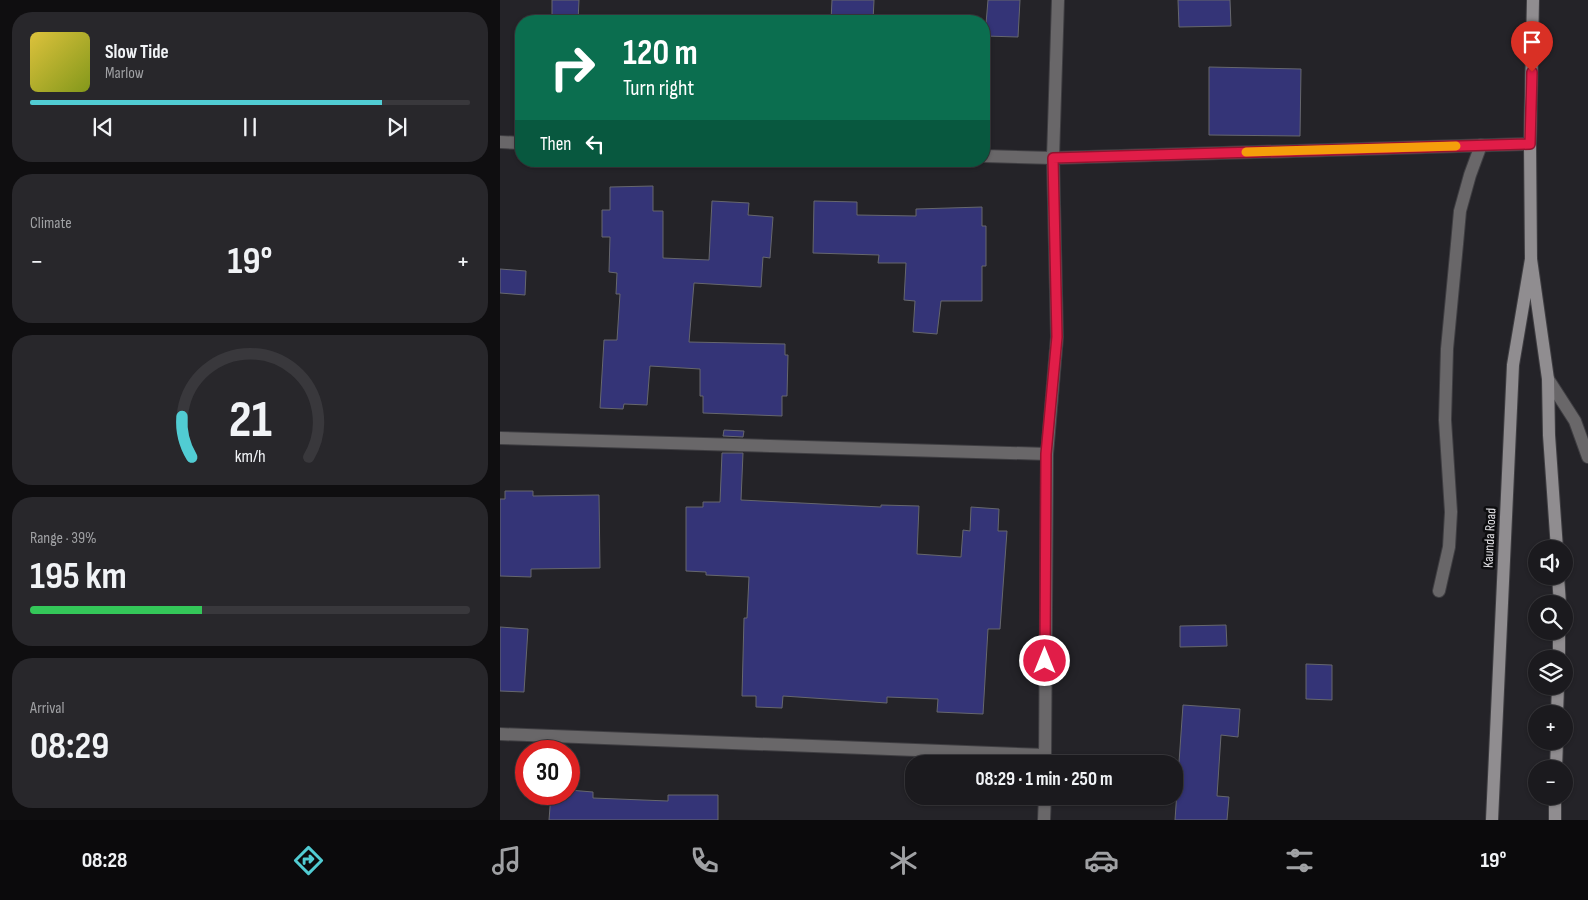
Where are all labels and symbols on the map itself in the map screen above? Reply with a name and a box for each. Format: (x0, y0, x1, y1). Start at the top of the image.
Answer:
pin (1511, 21, 1553, 72)
street label: Kaunda Road (1479, 507, 1500, 569)
position arrow (1018, 634, 1070, 686)
speed limit sign: 30 (515, 740, 580, 805)

